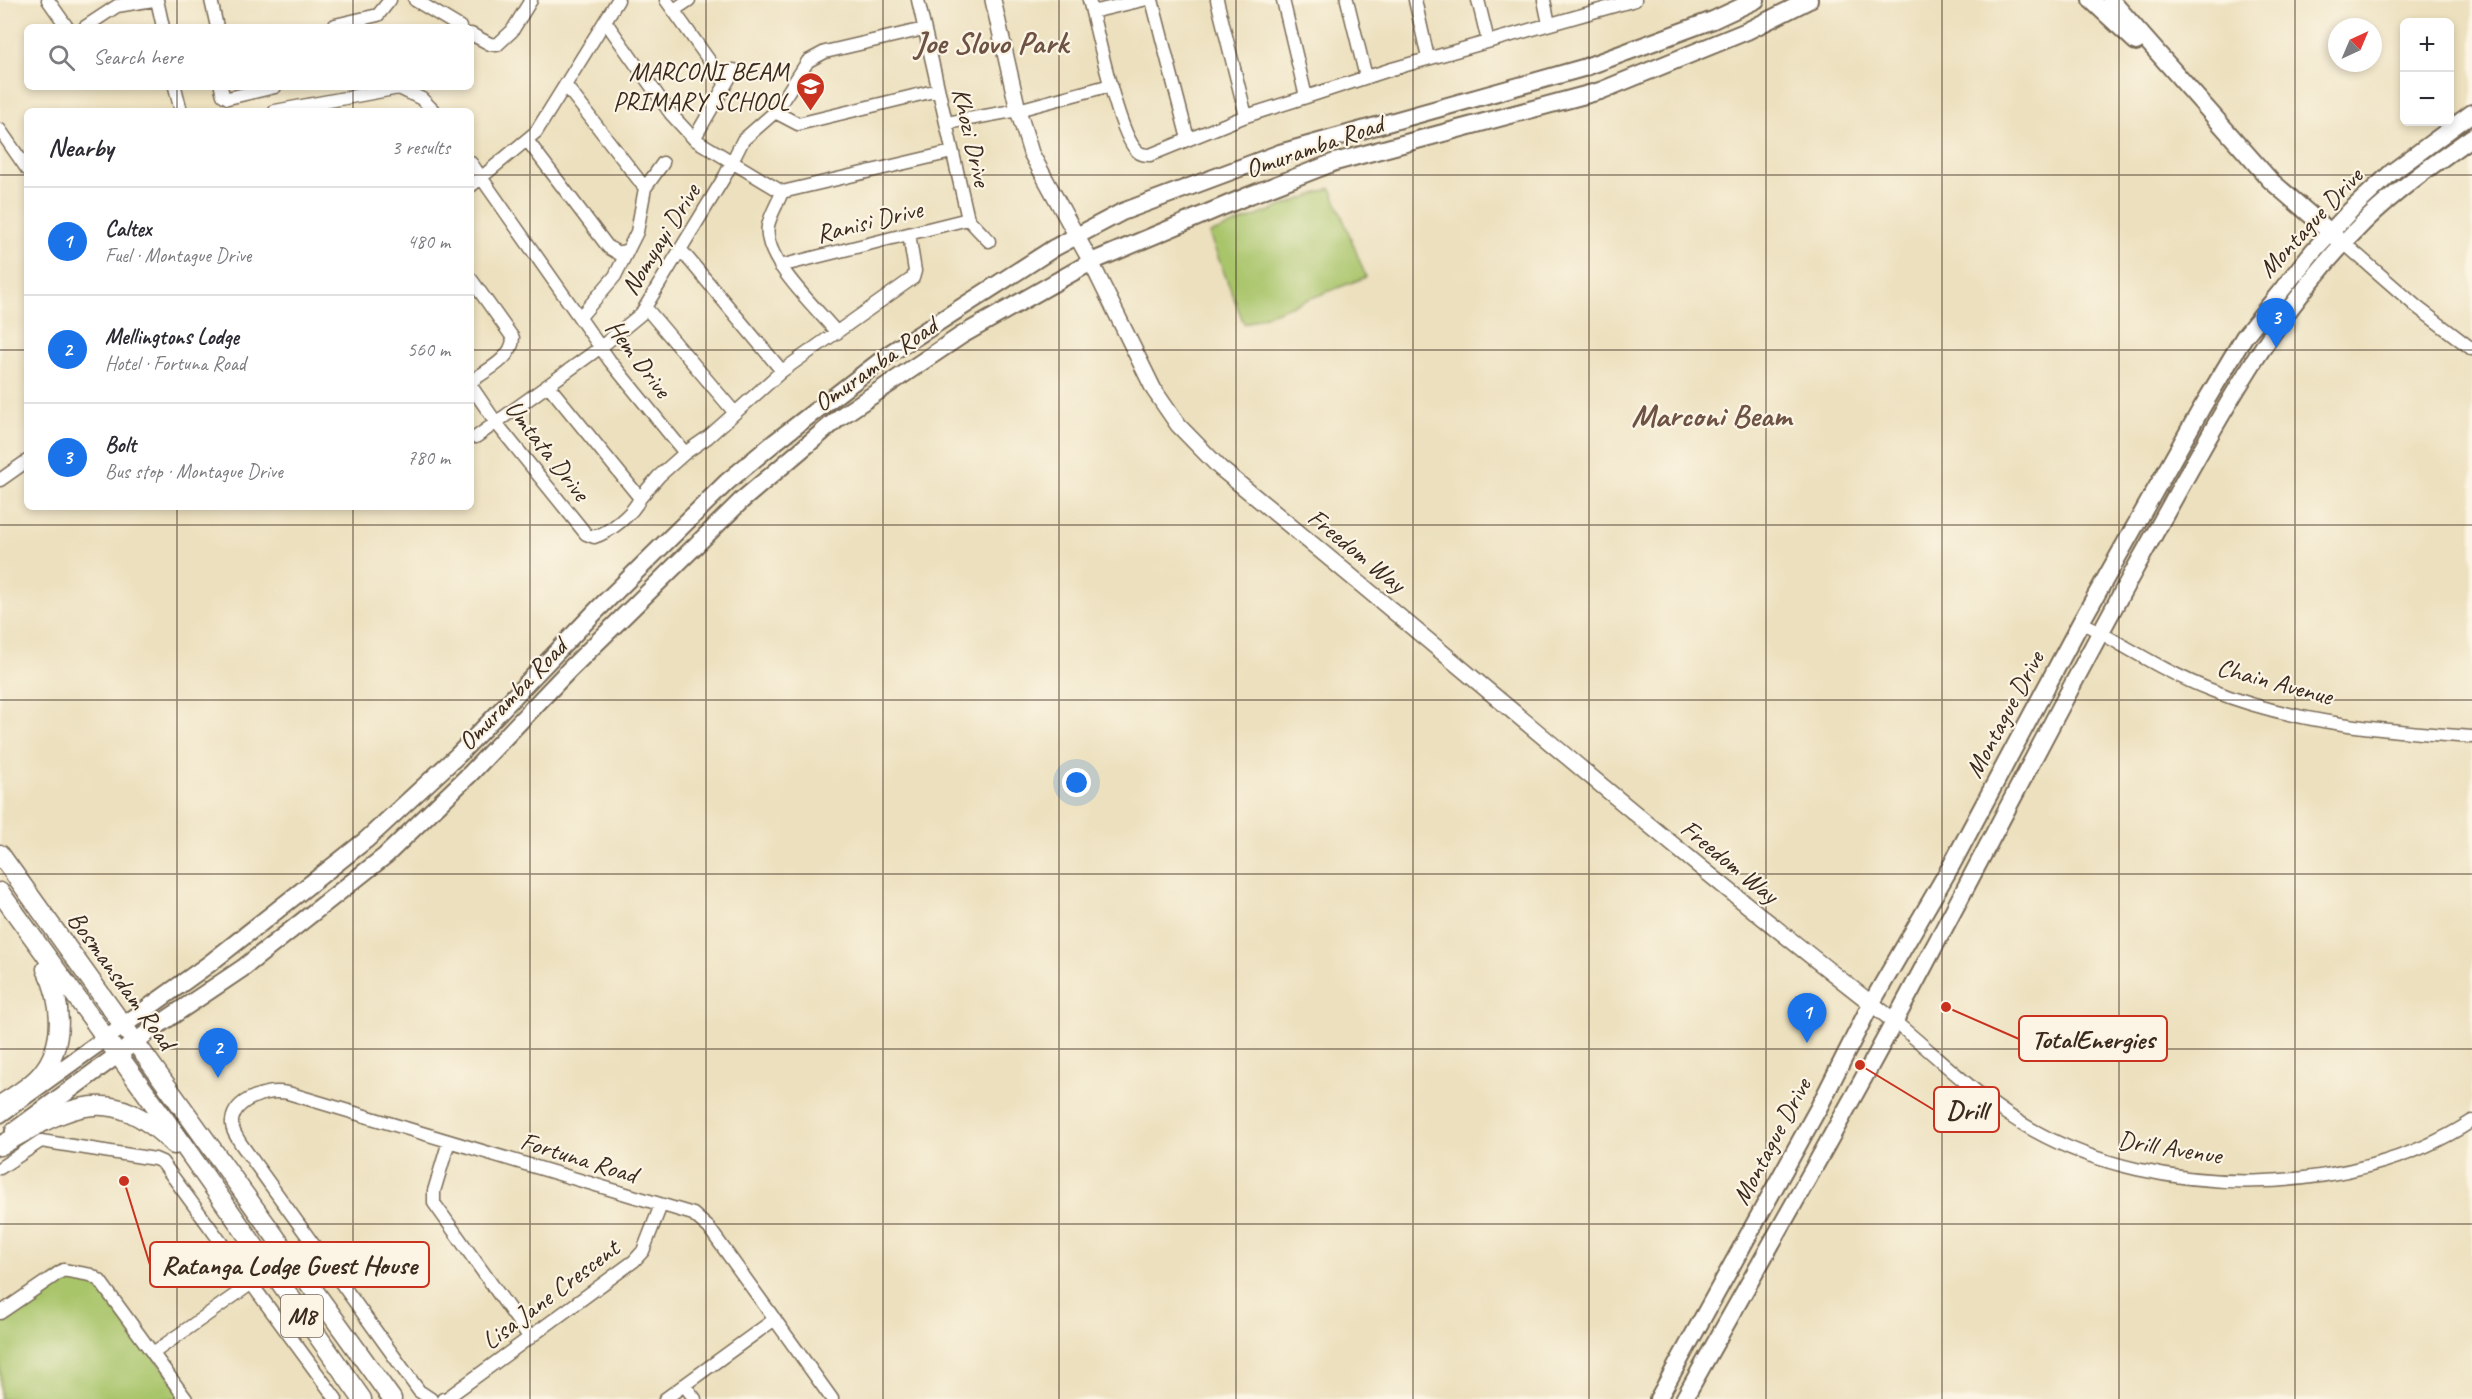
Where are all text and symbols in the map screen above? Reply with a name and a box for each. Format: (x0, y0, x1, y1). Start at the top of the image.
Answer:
north arrow (2328, 18, 2382, 72)
map controls (2400, 18, 2454, 126)
button: + (2400, 18, 2454, 72)
district label: Joe Slovo Park (912, 22, 1071, 63)
search box (24, 24, 474, 90)
icon: search (45, 41, 78, 74)
text: Search here (93, 43, 183, 71)
place label: MARCONI BEAM PRIMARY SCHOOL (613, 55, 790, 118)
school or university icon: MARCONI BEAM PRIMARY SCHOOL (794, 70, 826, 112)
button: − (2400, 72, 2454, 126)
street label: Khozi Drive (944, 85, 999, 192)
street label: Omuramba Road (1241, 106, 1391, 185)
text: Nearby (48, 131, 113, 164)
text: 3 results (391, 135, 450, 160)
street label: Montague Drive (2251, 159, 2371, 284)
street label: Nomyayi Drive (613, 176, 708, 301)
street label: Ranisi Drive (813, 192, 927, 251)
text: Caltex (105, 215, 151, 243)
text: 1 (63, 229, 72, 254)
text: 480 m (407, 229, 450, 254)
text: Fuel · Montague Drive (105, 243, 251, 268)
pin: 3 (2256, 298, 2296, 348)
street label: Omuramba Road (807, 308, 947, 419)
street label: Hem Drive (598, 312, 680, 406)
text: Mellingtons Lodge (105, 323, 239, 351)
text: 2 (63, 337, 72, 362)
text: 560 m (407, 337, 450, 362)
text: Hotel · Fortuna Road (105, 351, 246, 376)
street label: Umtata Drive (498, 393, 599, 510)
district label: Marconi Beam (1631, 395, 1794, 436)
text: Bolt (105, 431, 136, 459)
text: 3 (63, 445, 72, 470)
text: 780 m (407, 445, 450, 470)
text: Bus stop · Montague Drive (105, 459, 283, 484)
street label: Freedom Way (1301, 501, 1414, 601)
street label: Omuramba Road (451, 628, 577, 758)
street label: Montague Drive (1957, 644, 2052, 783)
street label: Chain Avenue (2214, 650, 2338, 713)
your location (1062, 768, 1091, 797)
street label: Freedom Way (1674, 812, 1787, 912)
street label: Bosmansdam Road (60, 904, 185, 1059)
pin: 1 (1788, 994, 1826, 1043)
callout: TotalEnergies (2019, 1016, 2167, 1061)
text: TotalEnergies (2031, 1022, 2157, 1056)
pin: 2 (198, 1028, 238, 1078)
street label: Montague Drive (1724, 1071, 1819, 1210)
callout: Drill (1934, 1087, 1999, 1132)
text: Drill (1947, 1093, 1993, 1127)
street label: Drill Avenue (2116, 1123, 2227, 1172)
street label: Fortuna Road (517, 1124, 645, 1192)
street label: Lisa Jane Crescent (475, 1230, 628, 1357)
callout: Ratanga Lodge Guest House (150, 1242, 429, 1287)
text: Ratanga Lodge Guest House (161, 1248, 420, 1282)
road number: M8 (281, 1295, 323, 1337)

